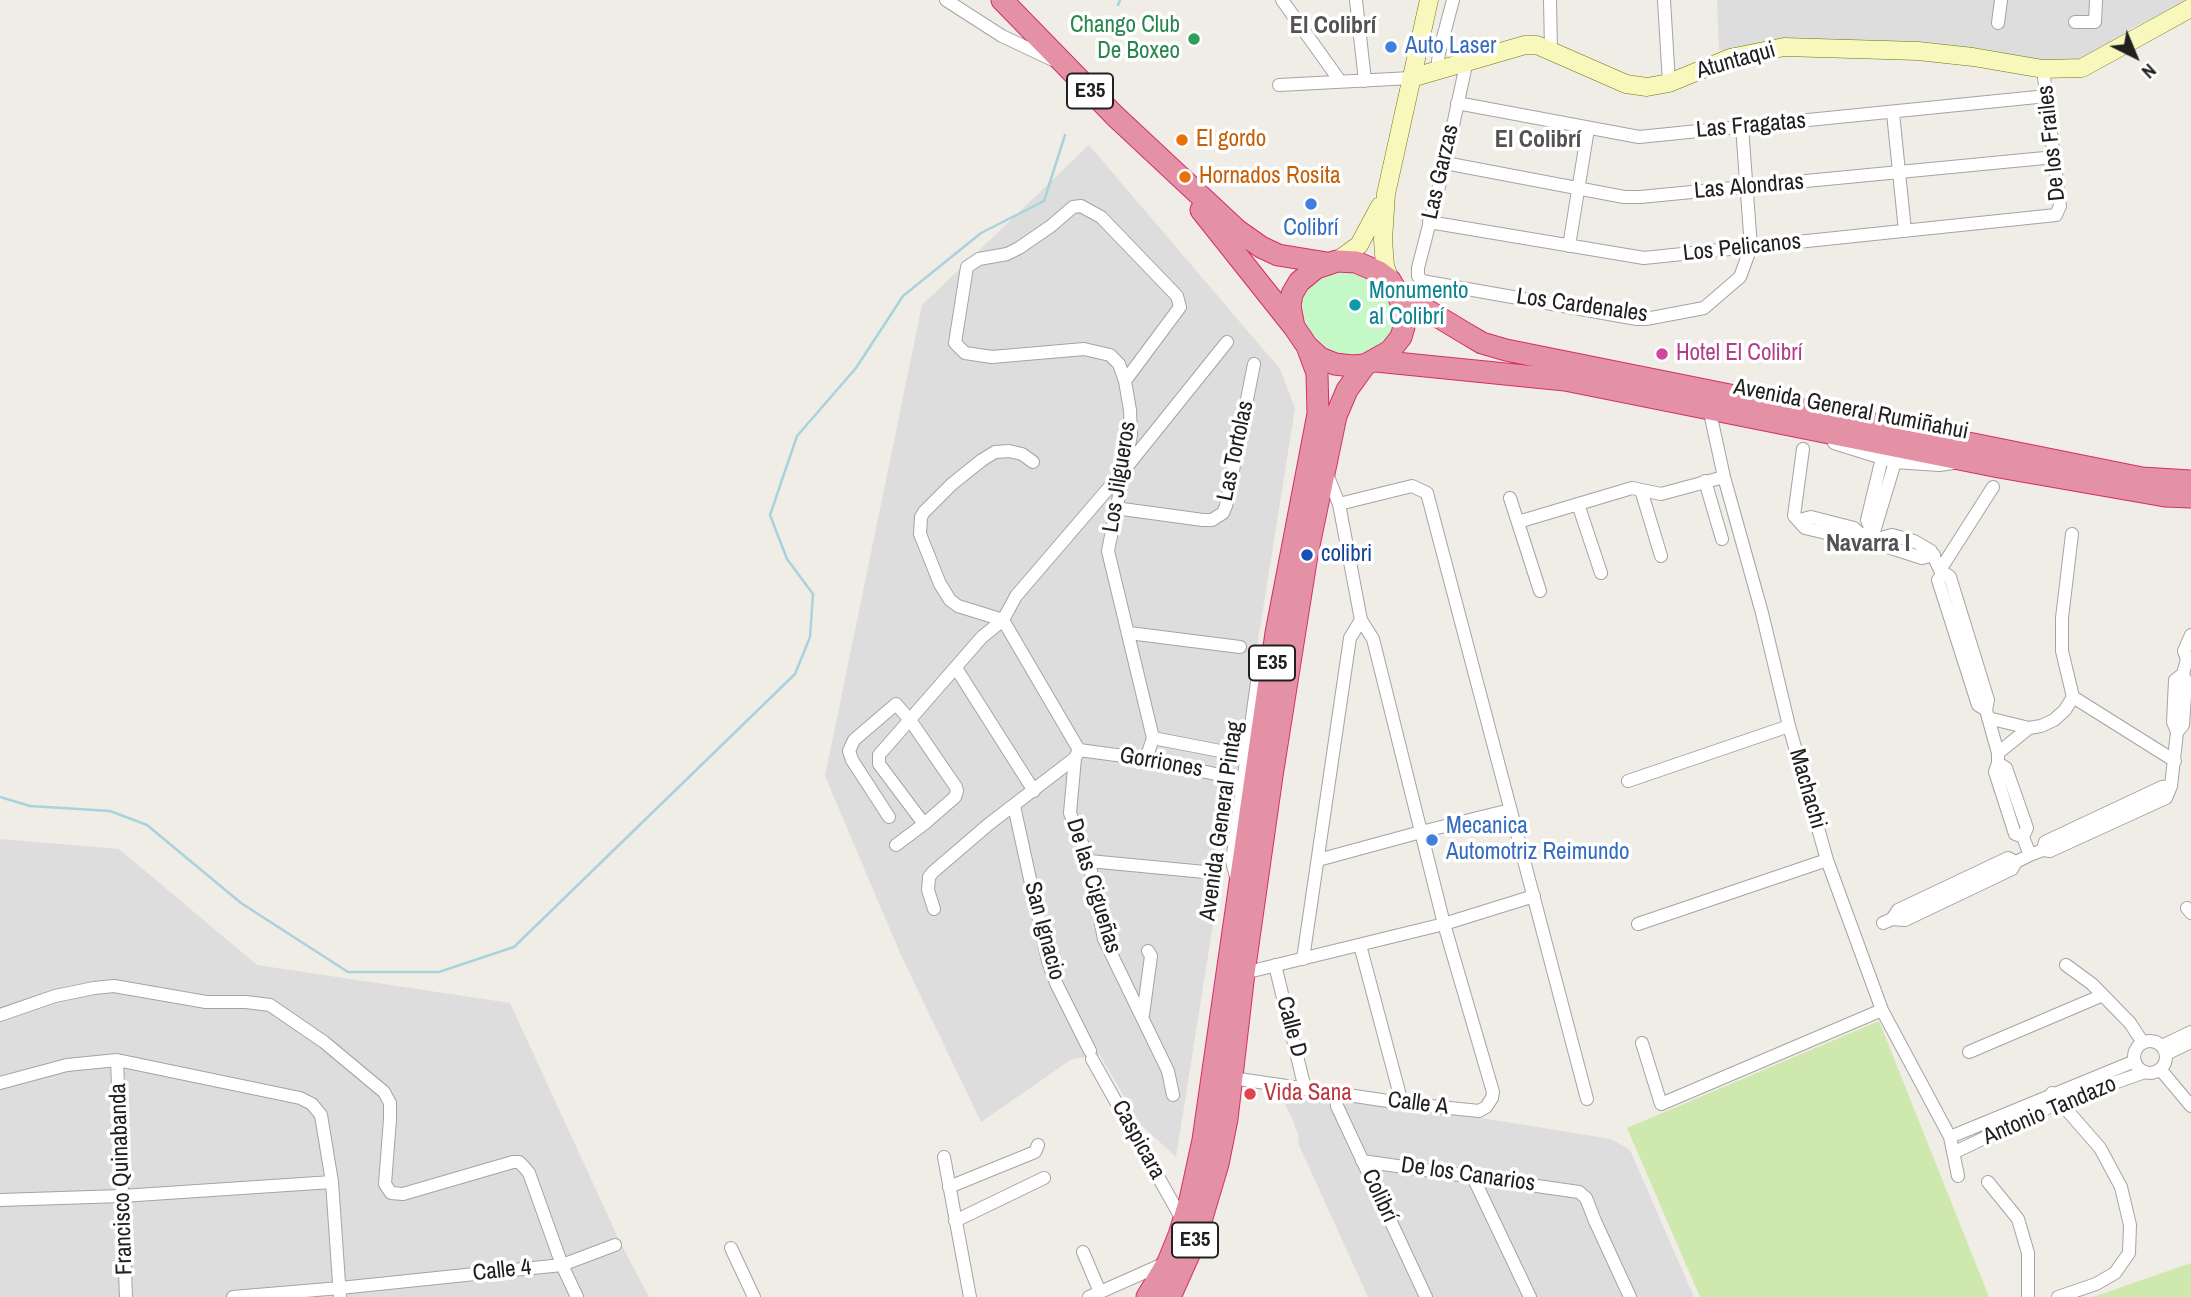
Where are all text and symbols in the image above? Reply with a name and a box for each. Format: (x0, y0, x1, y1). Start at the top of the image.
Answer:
place label: Chango Club De Boxeo (1070, 12, 1180, 66)
district label: El Colibrí (1290, 13, 1376, 41)
north arrow (2100, 21, 2170, 91)
marker: Chango Club De Boxeo (1186, 31, 1202, 47)
place label: Auto Laser (1405, 33, 1496, 61)
street label: Atuntaqui (1693, 37, 1779, 85)
marker: Auto Laser (1383, 39, 1399, 55)
text: N (2136, 58, 2162, 85)
road number: E35 (1067, 74, 1113, 108)
street label: De los Frailes (2032, 84, 2072, 202)
street label: Las Fragatas (1695, 107, 1807, 145)
street label: Las Garzas (1417, 122, 1465, 222)
place label: El gordo (1196, 126, 1266, 154)
district label: El Colibrí (1495, 127, 1581, 155)
marker: El gordo (1174, 132, 1190, 148)
place label: Hornados Rosita (1199, 163, 1341, 191)
street label: Las Alondras (1693, 168, 1805, 206)
marker: Hornados Rosita (1177, 169, 1193, 185)
marker: Colibrí (1303, 196, 1319, 212)
place label: Colibrí (1283, 215, 1339, 243)
street label: Los Pelicanos (1682, 228, 1802, 268)
place label: Monumento al Colibrí (1369, 278, 1469, 332)
street label: Los Cardenales (1515, 283, 1649, 329)
marker: Monumento al Colibrí (1347, 297, 1363, 313)
place label: Hotel El Colibrí (1676, 340, 1803, 368)
marker: Hotel El Colibrí (1654, 346, 1670, 362)
street label: Avenida General Rumiñahui (1731, 374, 1971, 446)
street label: Las Tortolas (1212, 398, 1260, 504)
street label: Los Jilgueros (1098, 419, 1142, 535)
district label: Navarra I (1826, 531, 1910, 559)
place label: colibri (1321, 541, 1372, 569)
marker: colibri (1299, 547, 1315, 563)
road number: E35 (1249, 646, 1295, 680)
street label: Avenida General Pintag (1194, 720, 1250, 922)
street label: Gorriones (1117, 742, 1205, 784)
street label: Machachi (1782, 746, 1832, 832)
place label: Mecanica Automotriz Reimundo (1446, 813, 1629, 867)
street label: De las Cigueñas (1059, 815, 1127, 957)
marker: Mecanica Automotriz Reimundo (1424, 832, 1440, 848)
street label: San Ignacio (1018, 879, 1070, 983)
street label: Calle D (1270, 994, 1312, 1060)
street label: Antonio Tandazo (1979, 1071, 2121, 1151)
place label: Vida Sana (1264, 1080, 1352, 1108)
street label: Francisco Quinabanda (105, 1083, 139, 1275)
marker: Vida Sana (1242, 1086, 1258, 1102)
street label: Calle A (1386, 1087, 1450, 1121)
street label: Caspicara (1105, 1096, 1171, 1184)
street label: De los Canarios (1399, 1152, 1537, 1198)
street label: Colibrí (1355, 1165, 1403, 1227)
road number: E35 (1172, 1222, 1218, 1258)
street label: Calle 4 (471, 1254, 533, 1288)

